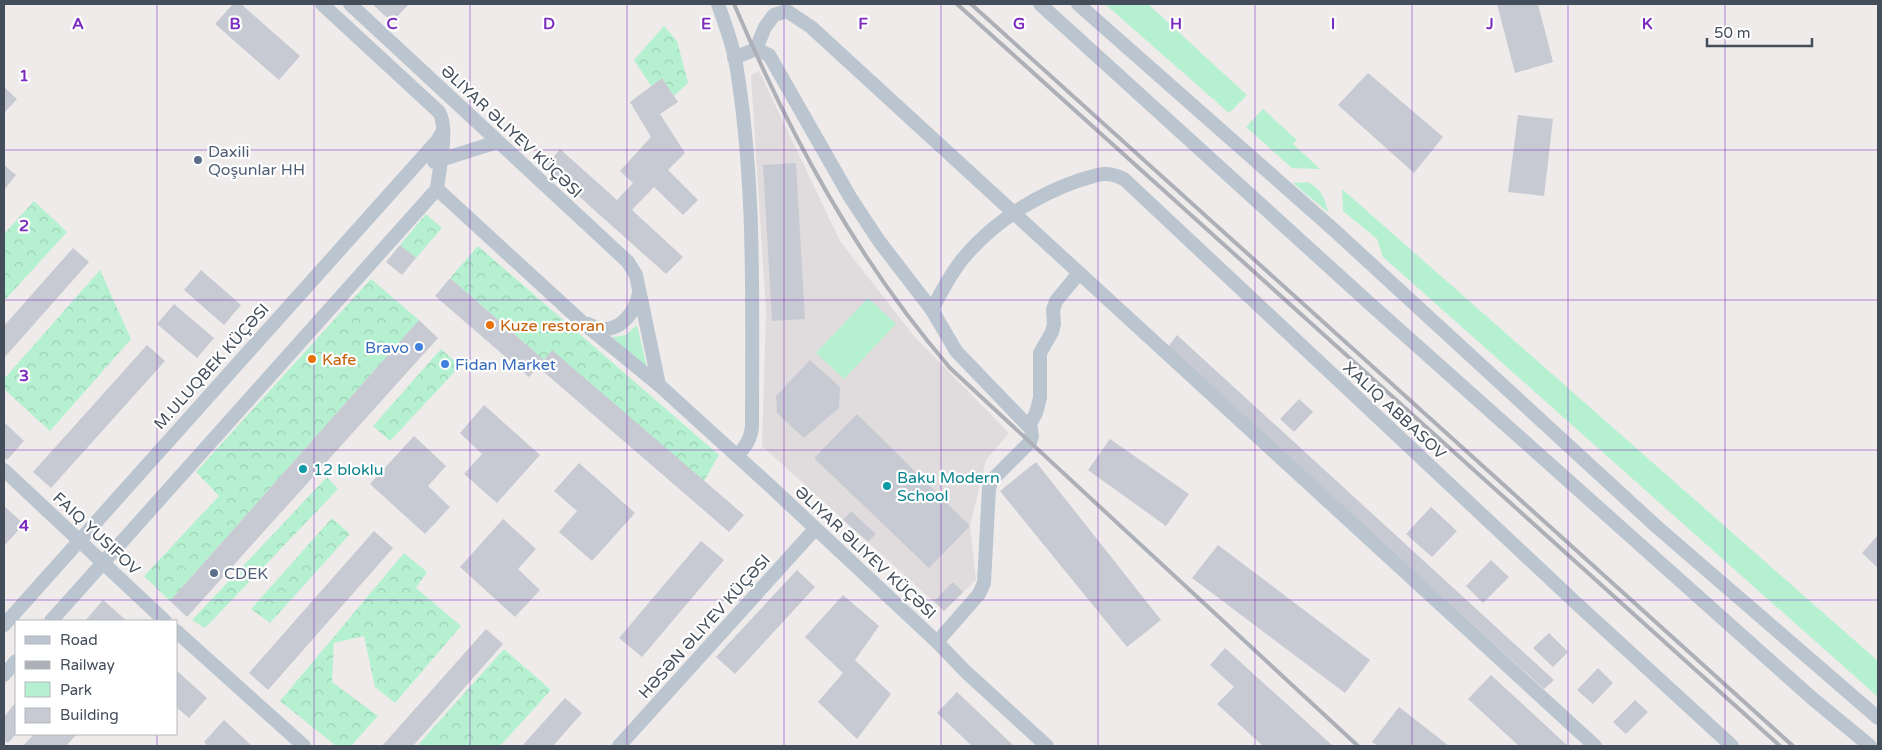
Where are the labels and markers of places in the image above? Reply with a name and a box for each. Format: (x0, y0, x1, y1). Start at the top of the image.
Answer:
place label: Daxili Qoşunlar HH (208, 142, 305, 180)
marker: Daxili Qoşunlar HH (192, 154, 204, 166)
place label: Kuze restoran (500, 316, 605, 336)
marker: Kuze restoran (484, 319, 496, 331)
place label: Bravo (365, 338, 409, 358)
marker: Bravo (413, 341, 425, 353)
place label: Kafe (322, 350, 356, 370)
marker: Kafe (306, 353, 318, 365)
place label: Fidan Market (455, 355, 556, 375)
marker: Fidan Market (439, 358, 451, 370)
place label: 12 bloklu (313, 460, 384, 480)
marker: 12 bloklu (297, 463, 309, 475)
place label: Baku Modern School (897, 468, 1000, 506)
marker: Baku Modern School (881, 480, 893, 492)
place label: CDEK (224, 564, 268, 584)
marker: CDEK (208, 567, 220, 579)

